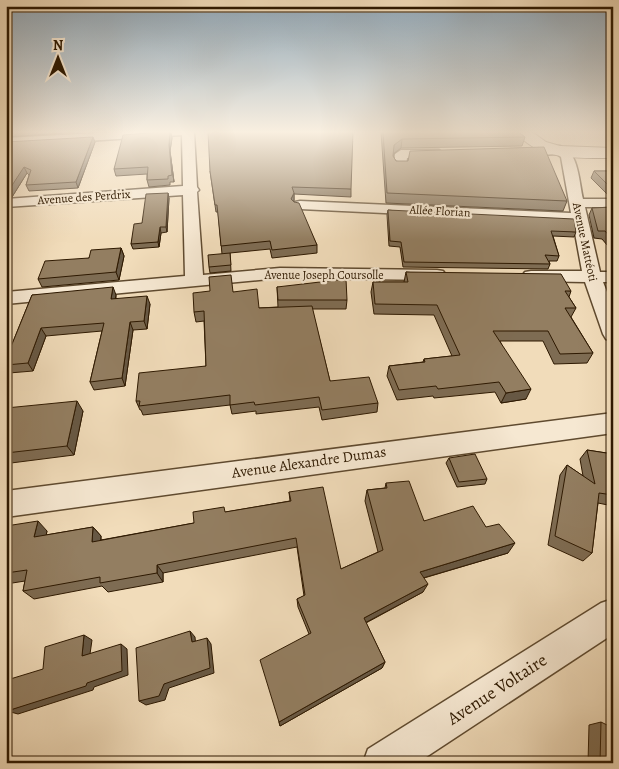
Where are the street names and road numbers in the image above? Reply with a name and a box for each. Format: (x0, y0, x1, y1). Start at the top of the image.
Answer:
street label: Avenue des Perdrix (36, 186, 131, 208)
street label: Avenue Mattéoti (569, 200, 601, 283)
street label: Allée Florian (408, 201, 471, 221)
street label: Avenue Joseph Coursolle (263, 267, 384, 283)
street label: Avenue Alexandre Dumas (230, 441, 387, 483)
street label: Avenue Voltaire (442, 648, 551, 731)

